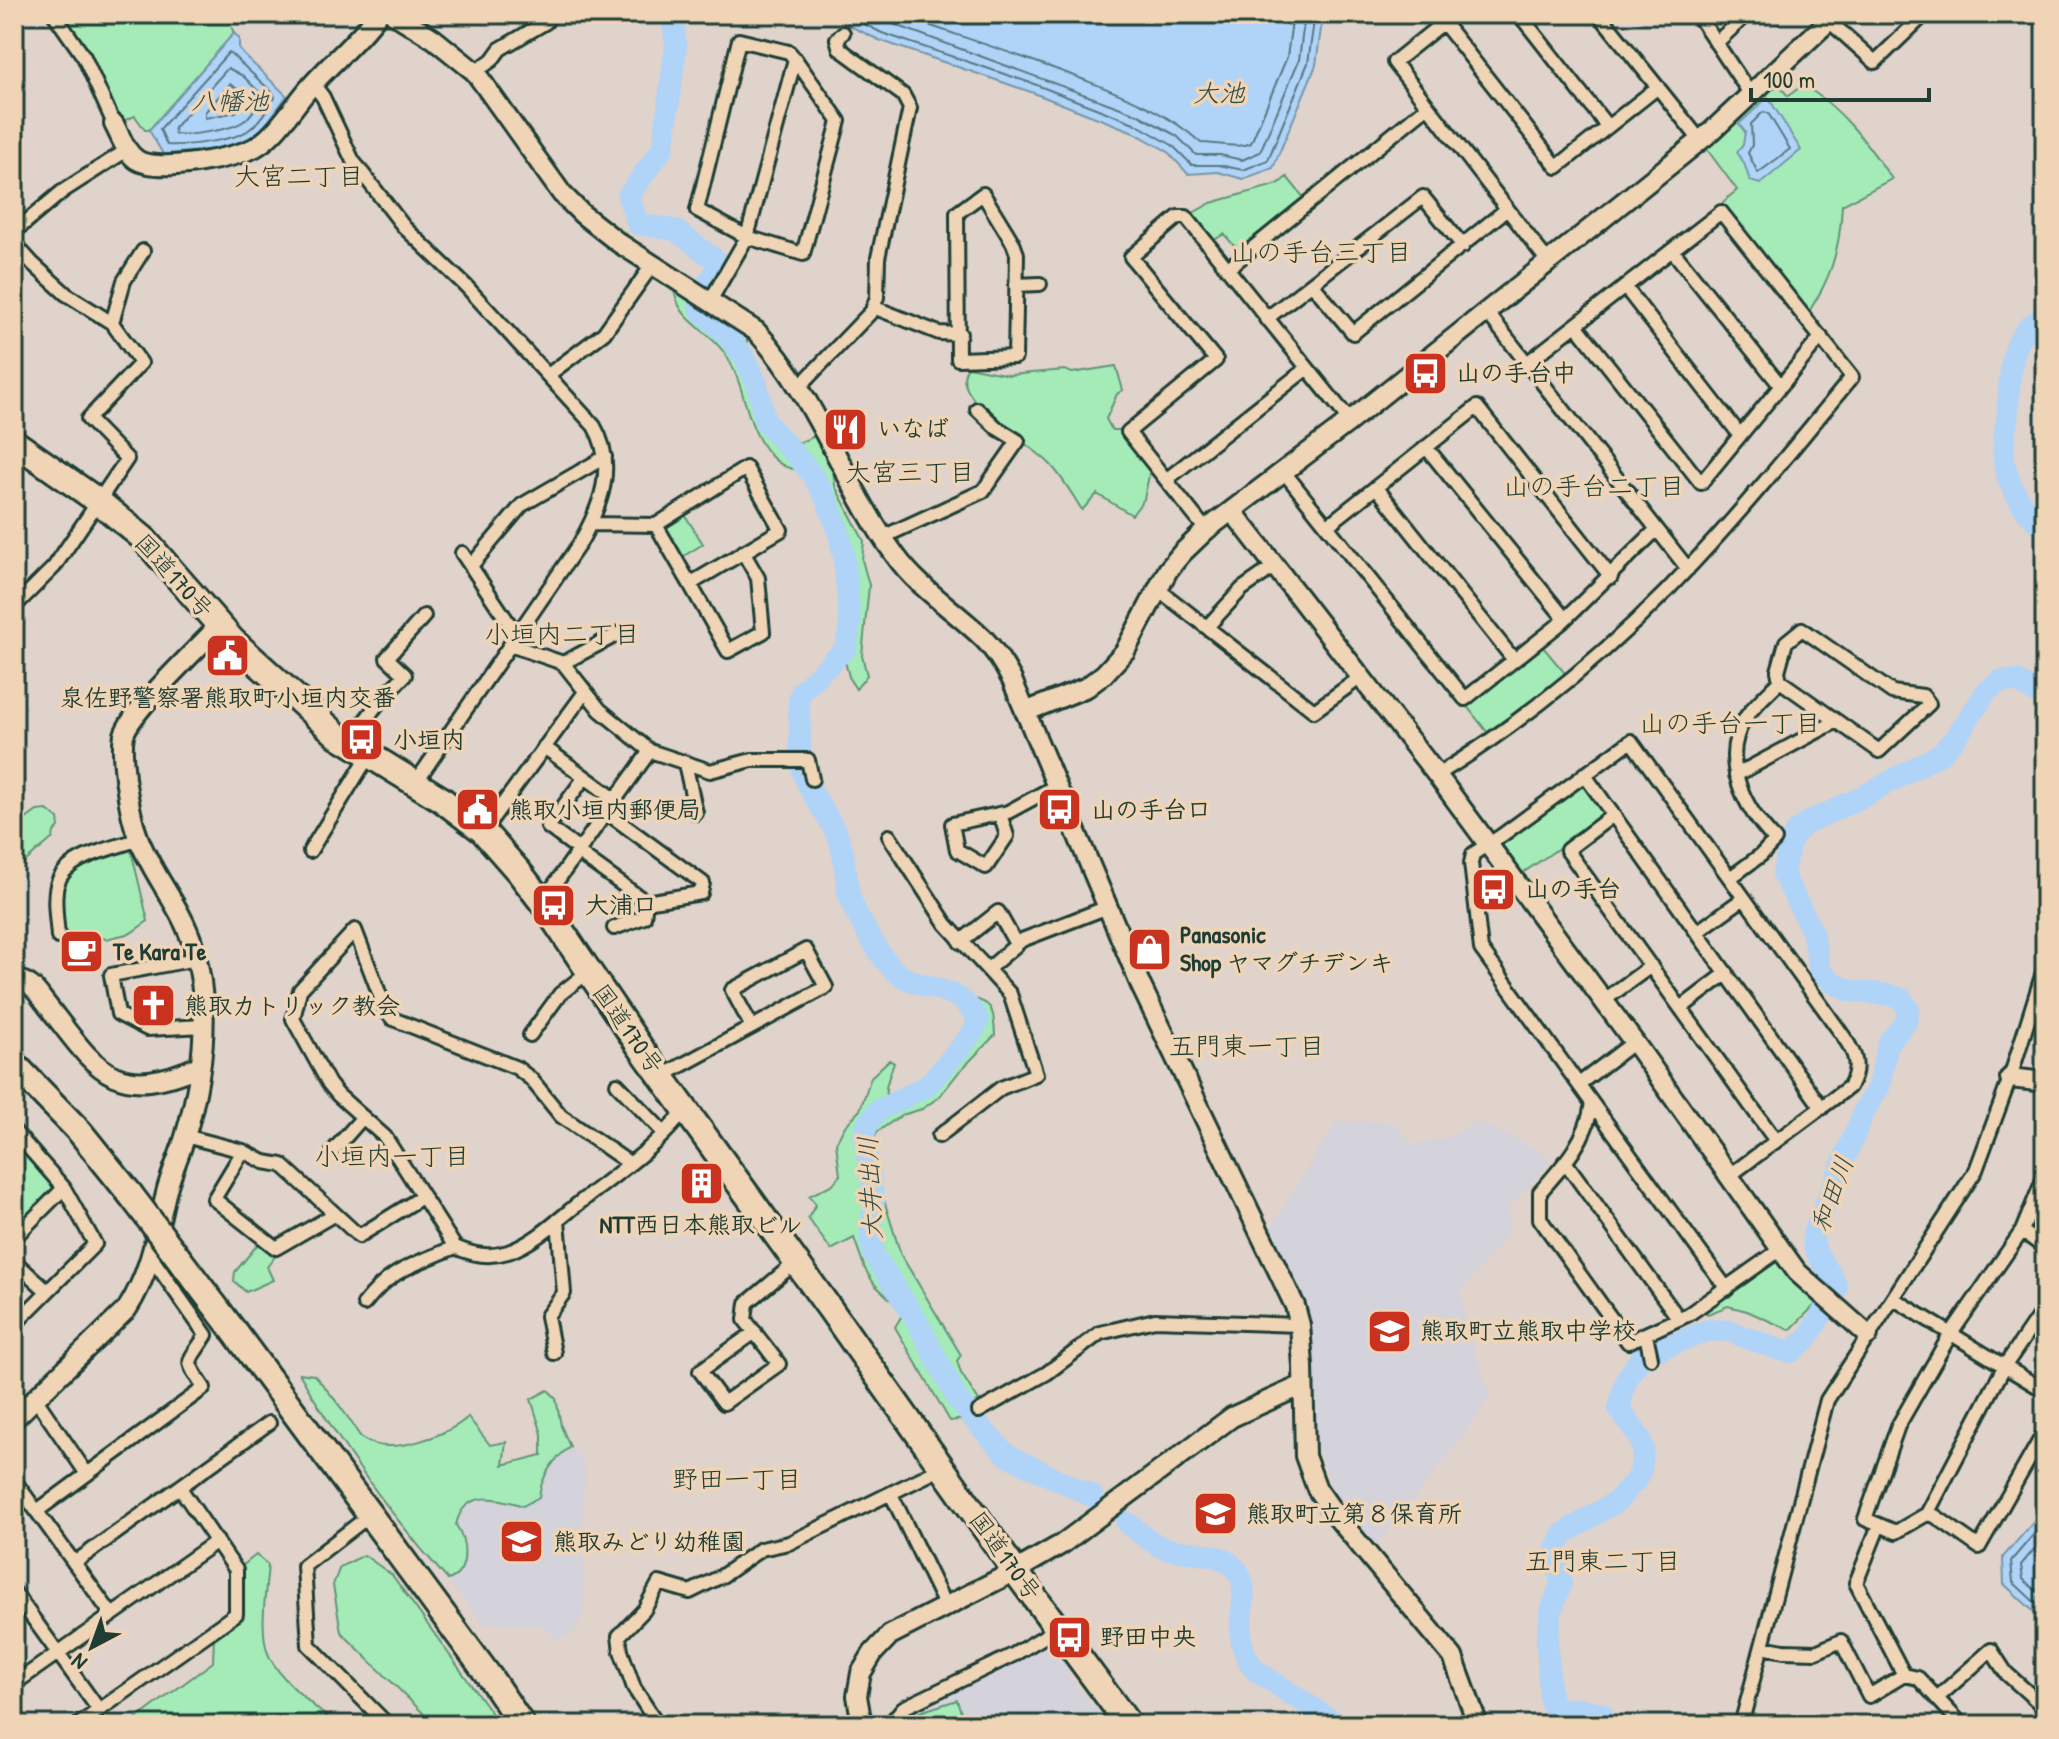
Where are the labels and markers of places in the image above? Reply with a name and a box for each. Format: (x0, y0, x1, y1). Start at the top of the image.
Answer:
bus stop icon: 山の手台中 (1401, 349, 1449, 397)
place label: 山の手台中 (1456, 356, 1576, 388)
restaurant icon: いなば (822, 405, 870, 453)
place label: いなば (877, 412, 949, 444)
public building icon: 泉佐野警察署熊取町小垣内交番 (204, 632, 252, 680)
place label: 泉佐野警察署熊取町小垣内交番 (60, 681, 396, 713)
bus stop icon: 小垣内 (338, 716, 386, 764)
place label: 小垣内 (393, 723, 465, 755)
public building icon: 熊取小垣内郵便局 (454, 786, 502, 834)
bus stop icon: 山の手台口 (1036, 786, 1084, 834)
place label: 熊取小垣内郵便局 (509, 793, 701, 825)
place label: 山の手台口 (1091, 793, 1211, 825)
bus stop icon: 山の手台 (1470, 865, 1518, 913)
place label: 山の手台 (1525, 872, 1621, 904)
bus stop icon: 大浦口 (530, 881, 578, 929)
place label: 大浦口 (585, 888, 657, 920)
place label: Panasonic Shop ヤマグチデンキ (1180, 918, 1393, 979)
shop icon: Panasonic Shop ヤマグチデンキ (1125, 925, 1173, 973)
cafe icon: Te Kara Te (58, 928, 106, 976)
place label: Te Kara Te (112, 935, 207, 967)
church icon: 熊取カトリック教会 (129, 982, 177, 1030)
place label: 熊取カトリック教会 (184, 989, 400, 1021)
building icon: NTT西日本熊取ビル (677, 1159, 725, 1207)
place label: NTT西日本熊取ビル (600, 1208, 802, 1240)
school or university icon: 熊取町立熊取中学校 (1365, 1307, 1413, 1355)
place label: 熊取町立熊取中学校 (1420, 1314, 1636, 1346)
school or university icon: 熊取町立第８保育所 (1191, 1490, 1239, 1538)
place label: 熊取町立第８保育所 (1246, 1497, 1462, 1529)
school or university icon: 熊取みどり幼稚園 (498, 1518, 546, 1566)
place label: 熊取みどり幼稚園 (553, 1525, 745, 1557)
bus stop icon: 野田中央 (1045, 1613, 1093, 1661)
place label: 野田中央 (1100, 1620, 1196, 1652)

